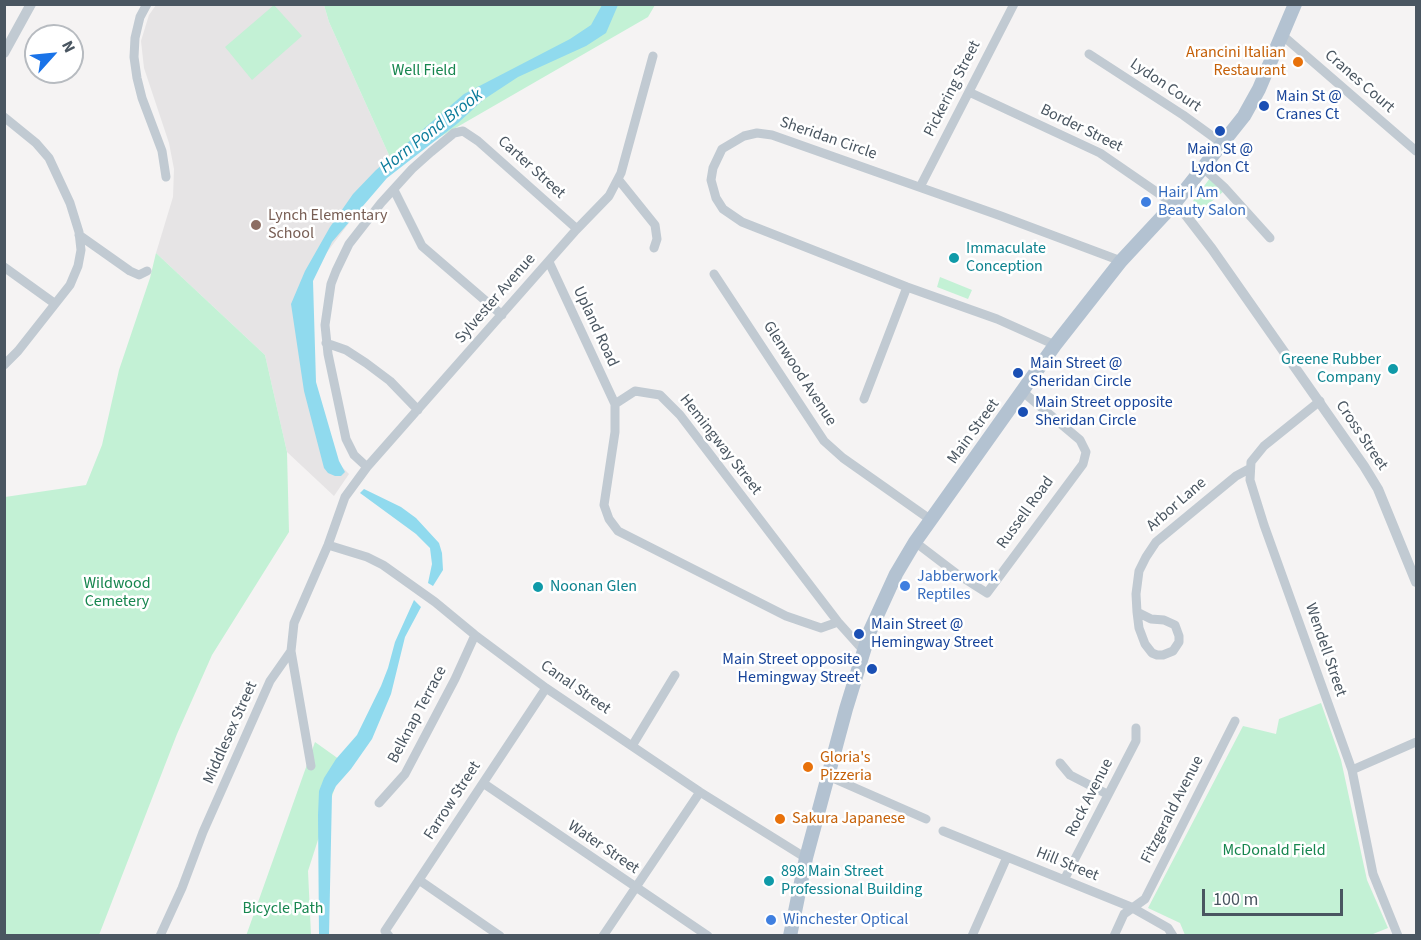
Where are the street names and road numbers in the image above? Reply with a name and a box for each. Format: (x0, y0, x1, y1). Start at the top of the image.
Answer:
street label: Pickering Street (921, 38, 985, 140)
street label: Cranes Court (1320, 46, 1398, 118)
street label: Lydon Court (1126, 55, 1204, 117)
street label: Border Street (1037, 101, 1125, 157)
street label: Sheridan Circle (777, 113, 879, 165)
street label: Carter Street (493, 133, 569, 203)
street label: Sylvester Avenue (452, 250, 540, 348)
street label: Upland Road (568, 284, 622, 370)
street label: Glenwood Avenue (758, 318, 840, 430)
street label: Hemingway Street (675, 391, 765, 499)
street label: Main Street (944, 396, 1004, 468)
street label: Cross Street (1331, 398, 1391, 474)
street label: Russell Road (993, 473, 1059, 553)
street label: Arbor Lane (1143, 474, 1211, 536)
street label: Wendell Street (1300, 601, 1350, 699)
street label: Canal Street (536, 657, 614, 719)
street label: Belknap Terrace (384, 663, 452, 767)
street label: Middlesex Street (200, 679, 262, 787)
street label: Fitzgerald Avenue (1138, 753, 1208, 867)
street label: Rock Avenue (1062, 756, 1118, 840)
street label: Farrow Street (421, 758, 485, 844)
street label: Water Street (564, 817, 642, 879)
street label: Hill Street (1033, 844, 1101, 886)

